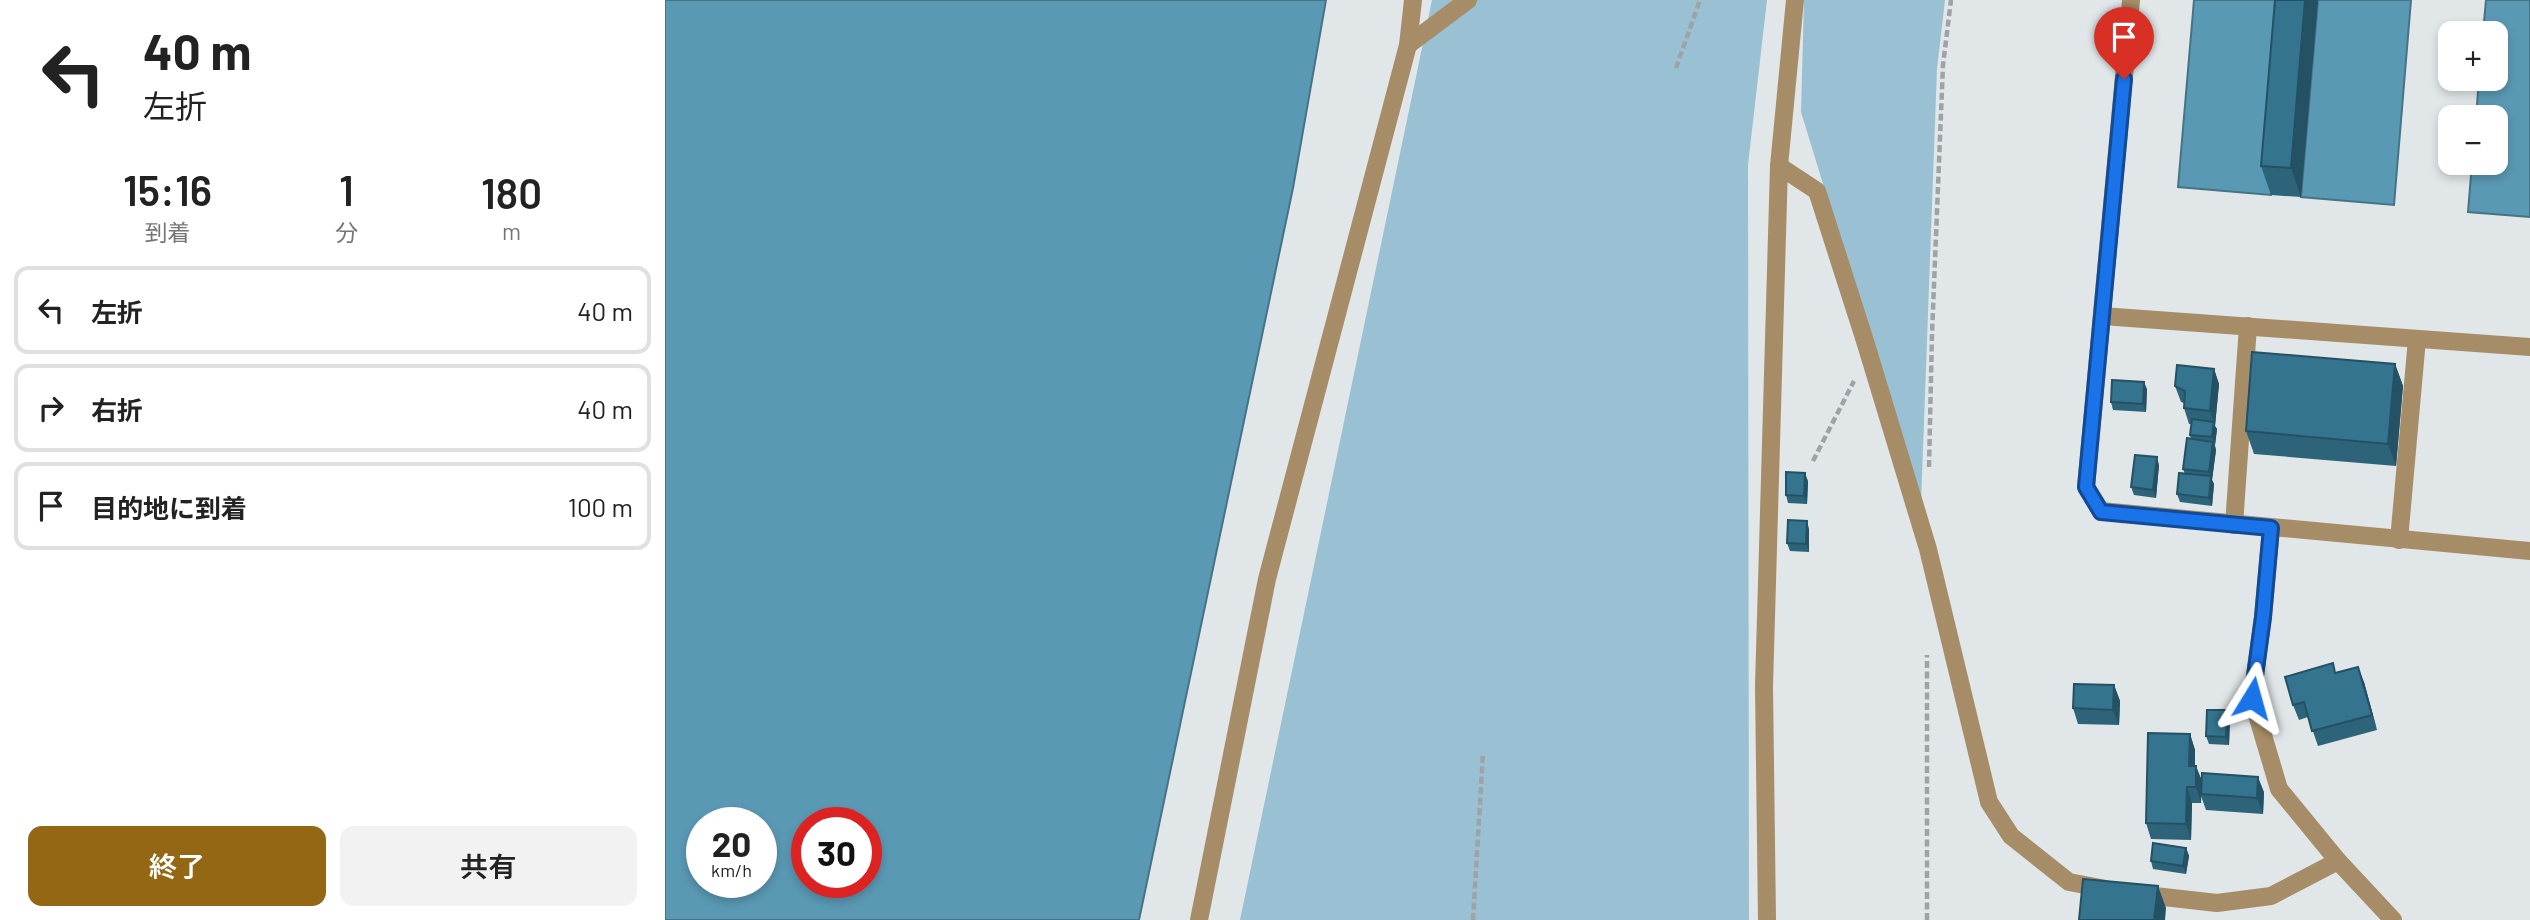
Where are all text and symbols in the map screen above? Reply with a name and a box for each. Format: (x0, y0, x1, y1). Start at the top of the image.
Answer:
pin (2094, 7, 2154, 79)
icon: arrive (2105, 18, 2143, 56)
text: 40 m (143, 21, 251, 80)
map controls (2438, 21, 2508, 175)
button: + (2438, 21, 2508, 91)
icon: left (28, 28, 119, 119)
text: 左折 (143, 86, 207, 124)
button: − (2438, 105, 2508, 175)
text: 15:16 (123, 164, 212, 214)
text: 1 (339, 164, 354, 214)
text: 180 (481, 167, 542, 217)
text: m (502, 217, 521, 245)
text: 到着 (144, 218, 190, 246)
text: 分 (335, 218, 358, 246)
icon: left (32, 291, 70, 329)
text: 40 m (577, 295, 633, 326)
text: 左折 (91, 296, 143, 327)
icon: right (32, 389, 70, 427)
text: 40 m (577, 393, 633, 424)
text: 右折 (91, 394, 143, 425)
icon: arrive (32, 487, 70, 525)
text: 100 m (568, 491, 633, 522)
text: 目的地に到着 (91, 492, 247, 523)
position arrow (2215, 661, 2289, 735)
speed limit sign: 30 (791, 807, 882, 898)
text: 20 (712, 822, 751, 864)
button: 終了 (28, 826, 326, 906)
button: 共有 (340, 826, 637, 906)
text: km/h (711, 859, 752, 881)

